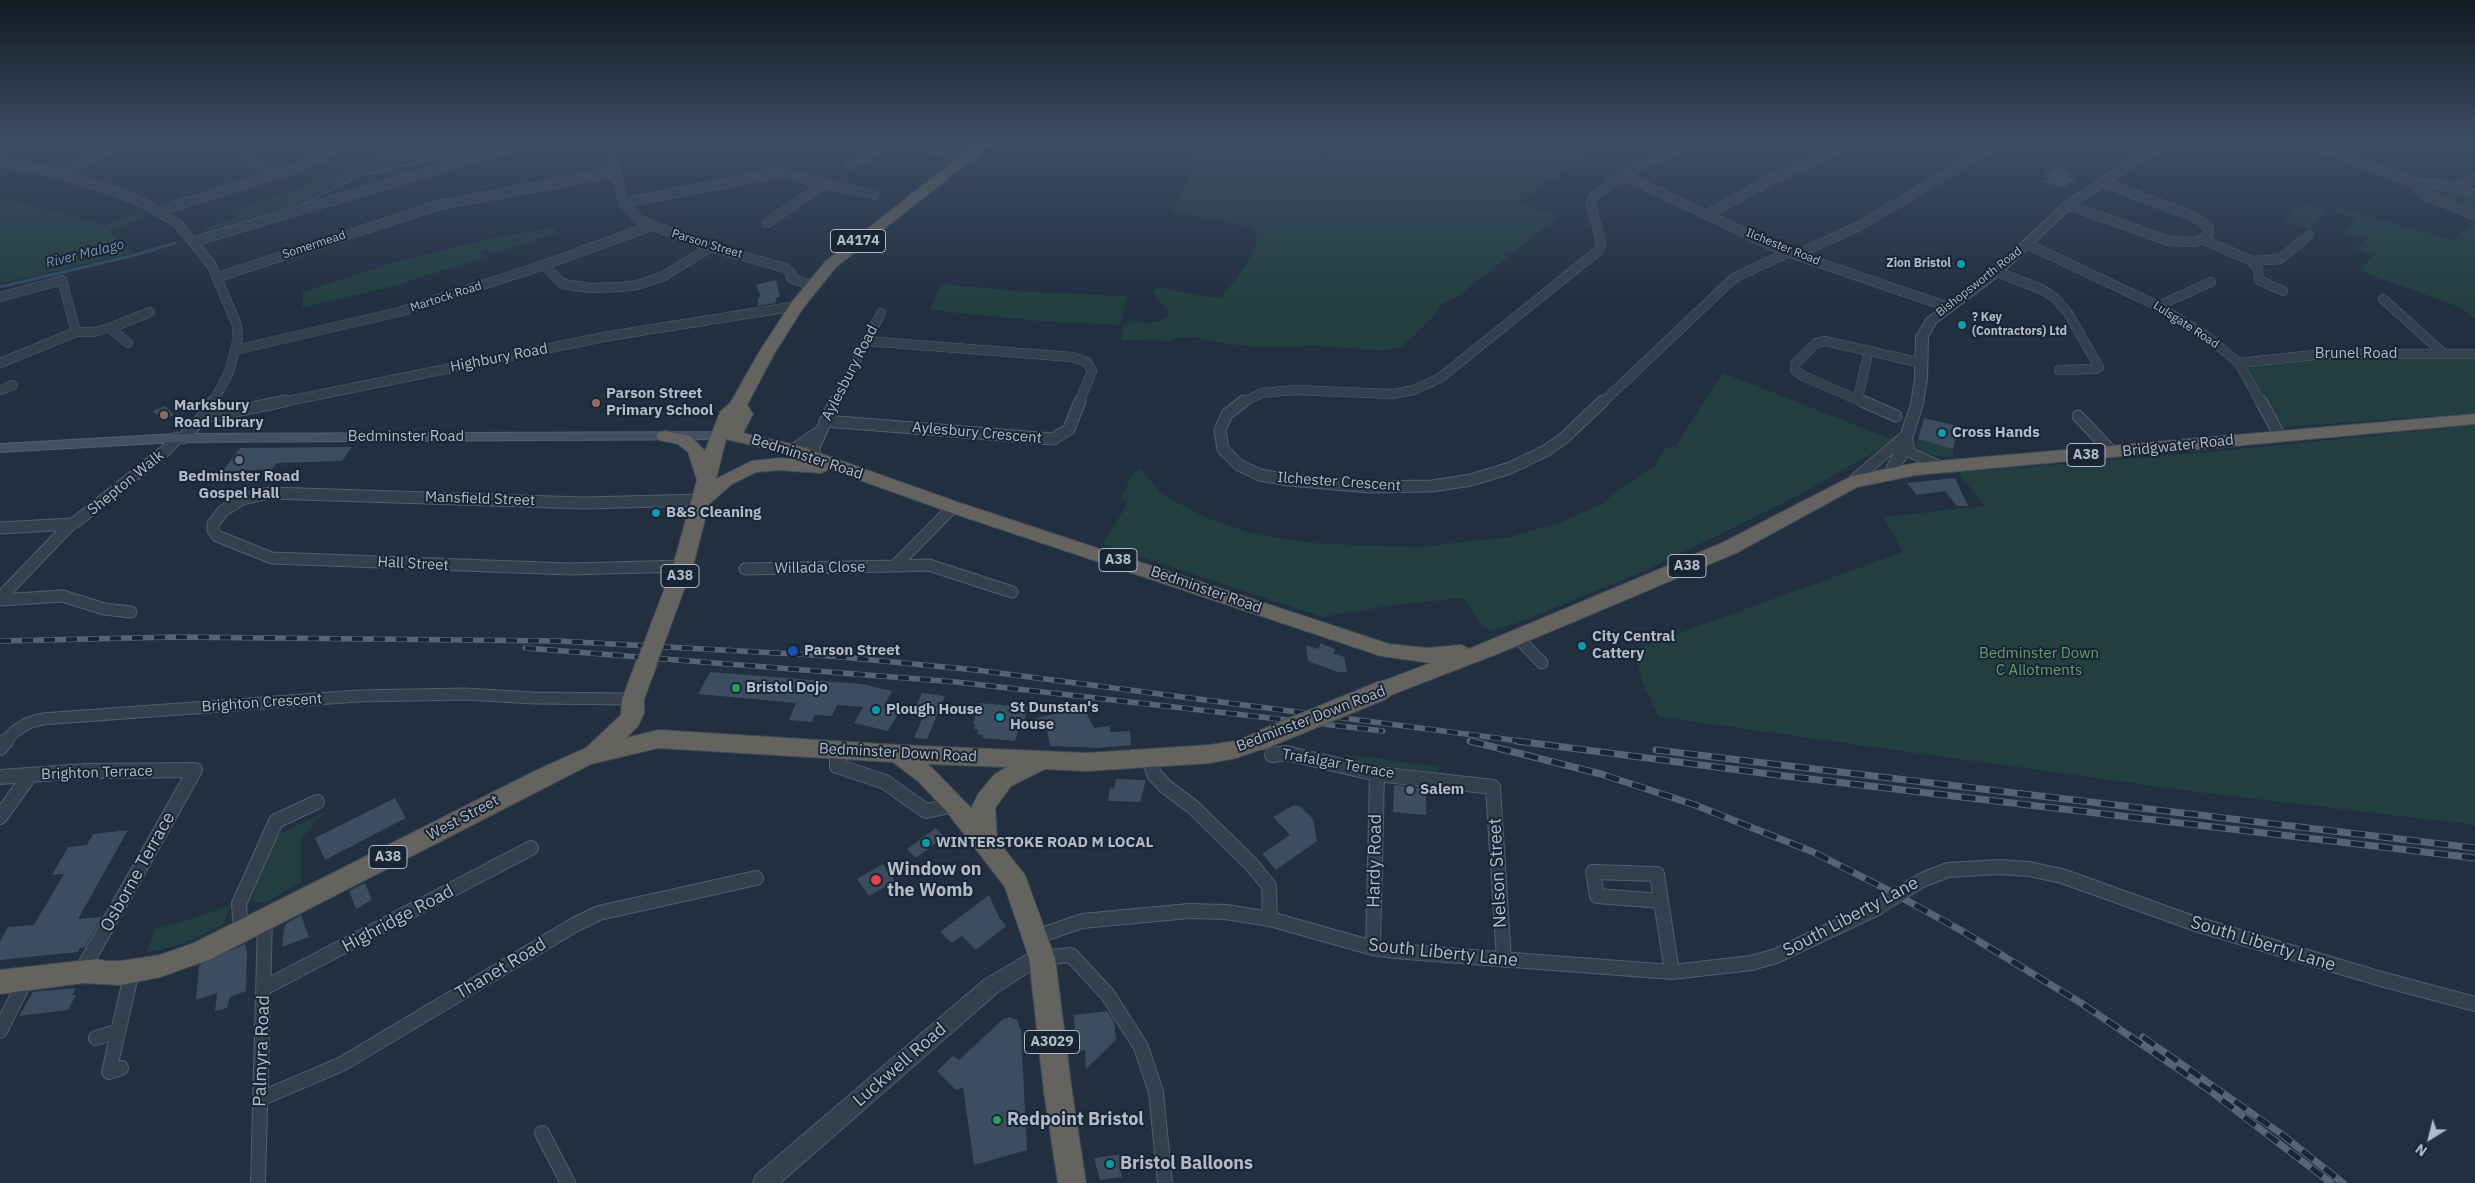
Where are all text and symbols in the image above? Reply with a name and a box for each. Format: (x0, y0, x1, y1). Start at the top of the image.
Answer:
street label: Parson Street (670, 226, 744, 262)
street label: Ilchester Road (1744, 226, 1822, 268)
street label: Somermead (281, 228, 347, 262)
road number: A4174 (830, 230, 886, 252)
water label: River Malago (44, 236, 126, 272)
street label: Bishopsworth Road (1933, 244, 2025, 320)
place label: Zion Bristol (1886, 257, 1951, 271)
marker: Zion Bristol (1955, 258, 1967, 270)
street label: Martock Road (408, 279, 484, 315)
street label: Lulsgate Road (2150, 298, 2222, 352)
place label: ? Key (Contractors) Ltd (1972, 311, 2067, 339)
marker: ? Key (Contractors) Ltd (1956, 319, 1968, 331)
street label: Aylesbury Road (818, 322, 882, 424)
street label: Highbury Road (449, 340, 549, 376)
street label: Brunel Road (2315, 345, 2397, 363)
place label: Parson Street Primary School (606, 385, 713, 420)
place label: Marksbury Road Library (174, 397, 263, 432)
marker: Parson Street Primary School (590, 397, 602, 409)
marker: Marksbury Road Library (158, 409, 170, 421)
street label: Aylesbury Crescent (911, 418, 1043, 448)
place label: Cross Hands (1952, 424, 2040, 442)
marker: Cross Hands (1936, 427, 1948, 439)
street label: Bedminster Road (348, 428, 464, 446)
street label: Bedminster Road (749, 430, 865, 484)
street label: Bridgwater Road (2121, 431, 2235, 461)
road number: A38 (2067, 444, 2105, 466)
street label: Shepton Walk (84, 447, 168, 519)
marker: Bedminster Road Gospel Hall (233, 454, 245, 466)
place label: Bedminster Road Gospel Hall (178, 468, 300, 503)
street label: Ilchester Crescent (1277, 469, 1401, 495)
street label: Mansfield Street (425, 488, 535, 510)
place label: B&S Cleaning (666, 504, 761, 522)
marker: B&S Cleaning (650, 507, 662, 519)
road number: A38 (1099, 548, 1137, 572)
street label: Hall Street (377, 553, 449, 575)
road number: A38 (1668, 554, 1706, 578)
street label: Willada Close (774, 558, 866, 578)
street label: Bedminster Road (1148, 563, 1264, 617)
road number: A38 (661, 564, 699, 588)
place label: City Central Cattery (1592, 628, 1675, 663)
marker: City Central Cattery (1576, 640, 1588, 652)
place label: Parson Street (804, 642, 900, 660)
marker: Parson Street (786, 644, 800, 658)
park label: Bedminster Down C Allotments (1979, 645, 2099, 680)
place label: Bristol Dojo (746, 679, 828, 697)
marker: Bristol Dojo (730, 682, 742, 694)
street label: Bedminster Down Road (1234, 682, 1388, 756)
street label: Brighton Crescent (201, 690, 323, 716)
place label: St Dunstan's House (1010, 699, 1099, 734)
place label: Plough House (886, 701, 983, 719)
marker: Plough House (870, 704, 882, 716)
marker: St Dunstan's House (994, 711, 1006, 723)
street label: Bedminster Down Road (819, 740, 977, 766)
street label: Trafalgar Terrace (1280, 745, 1396, 783)
street label: Brighton Terrace (41, 762, 153, 784)
place label: Salem (1420, 781, 1464, 799)
marker: Salem (1404, 784, 1416, 796)
street label: West Street (424, 792, 502, 844)
street label: Osborne Terrace (96, 808, 180, 936)
street label: Hardy Road (1363, 814, 1387, 908)
street label: Nelson Street (1484, 817, 1512, 929)
place label: WINTERSTOKE ROAD M LOCAL (936, 834, 1153, 852)
marker: WINTERSTOKE ROAD M LOCAL (920, 837, 932, 849)
road number: A38 (369, 846, 407, 869)
place label: Window on the Womb (887, 859, 982, 902)
street label: South Liberty Lane (1780, 872, 1922, 962)
marker: Window on the Womb (869, 873, 883, 887)
street label: Highridge Road (338, 880, 458, 958)
street label: South Liberty Lane (2188, 912, 2338, 976)
street label: Thanet Road (452, 933, 550, 1005)
street label: South Liberty Lane (1367, 934, 1519, 972)
street label: Palmyra Road (249, 995, 275, 1107)
street label: Luckwell Road (849, 1019, 951, 1111)
road number: A3029 (1024, 1030, 1080, 1054)
place label: Redpoint Bristol (1007, 1109, 1144, 1131)
north arrow (2405, 1113, 2455, 1163)
marker: Redpoint Bristol (991, 1114, 1003, 1126)
text: N (2412, 1140, 2431, 1160)
place label: Bristol Balloons (1120, 1153, 1253, 1175)
marker: Bristol Balloons (1104, 1158, 1116, 1170)

